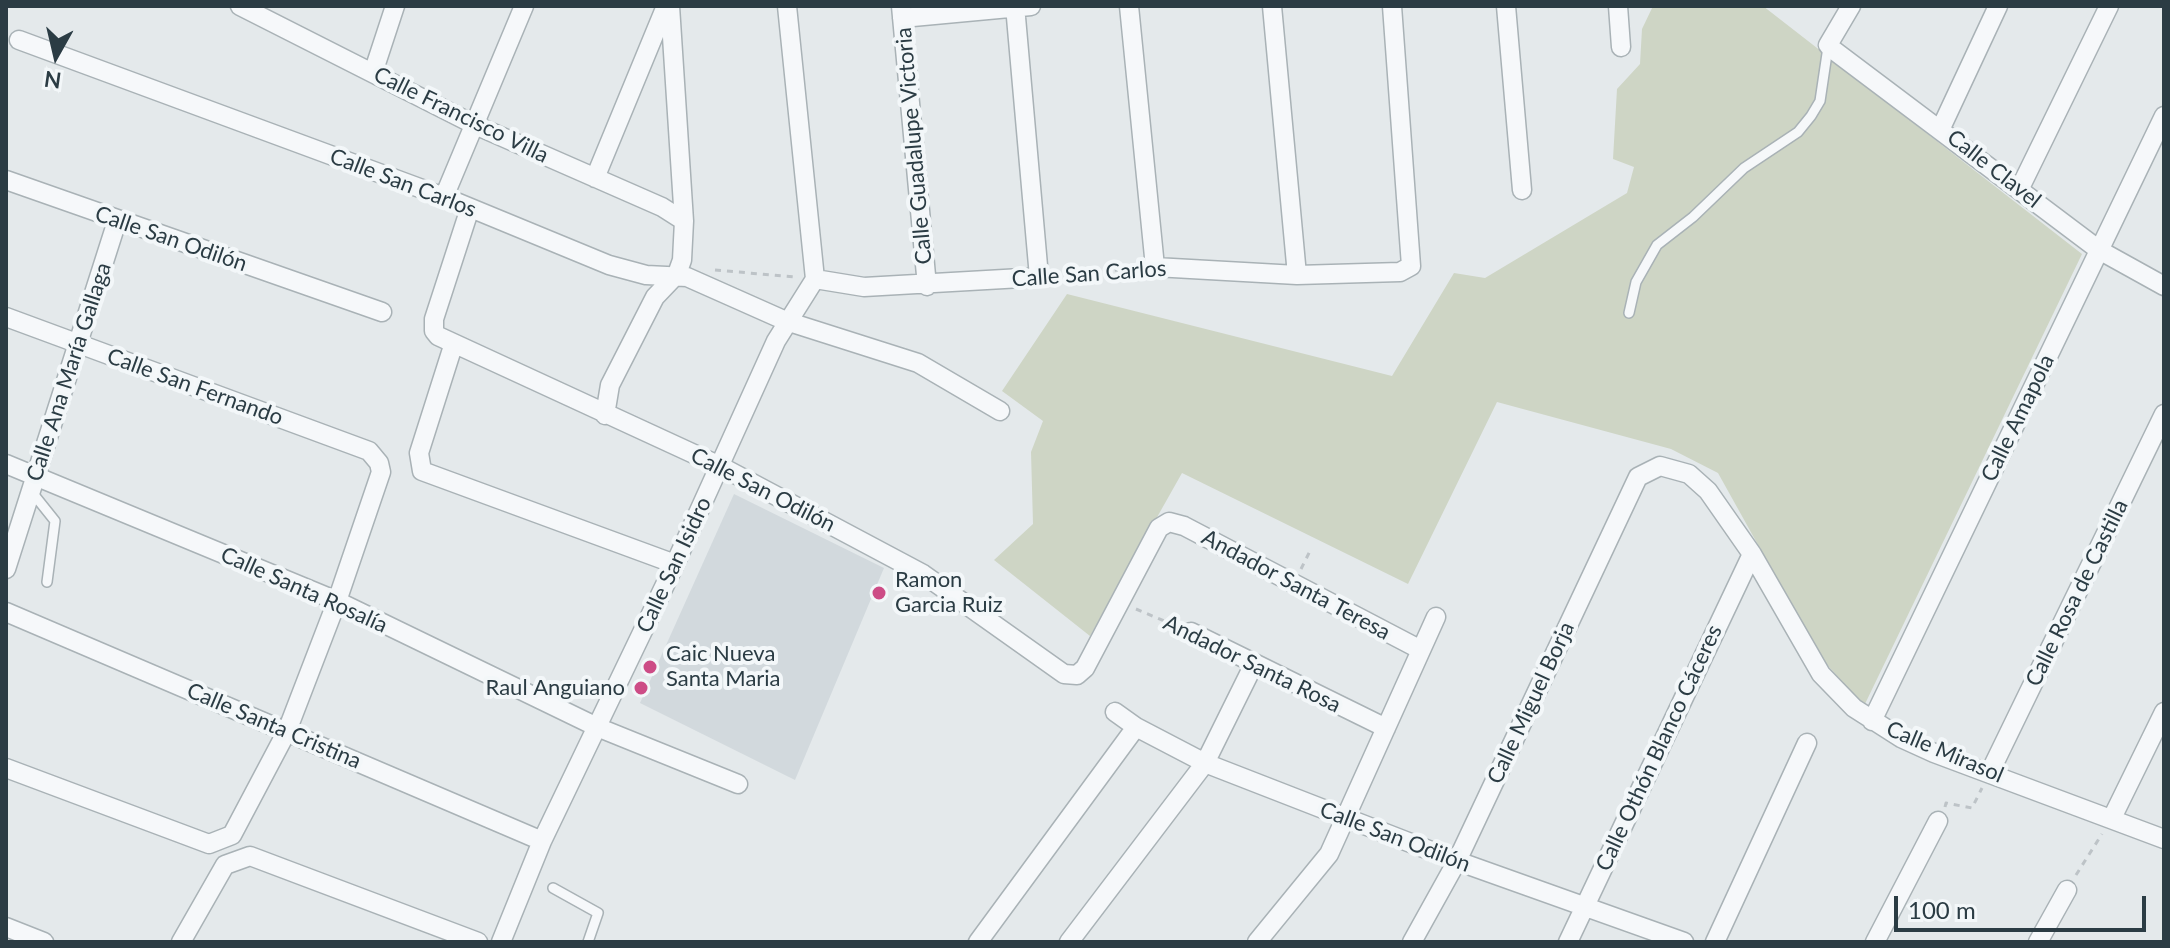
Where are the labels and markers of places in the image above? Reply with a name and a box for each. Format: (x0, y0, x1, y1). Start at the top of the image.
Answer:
place label: Ramon Garcia Ruiz (895, 567, 1003, 618)
marker: Ramon Garcia Ruiz (870, 584, 888, 602)
place label: Caic Nueva Santa Maria (666, 641, 781, 692)
marker: Caic Nueva Santa Maria (641, 658, 659, 676)
place label: Raul Anguiano (486, 675, 625, 701)
marker: Raul Anguiano (632, 679, 650, 697)

